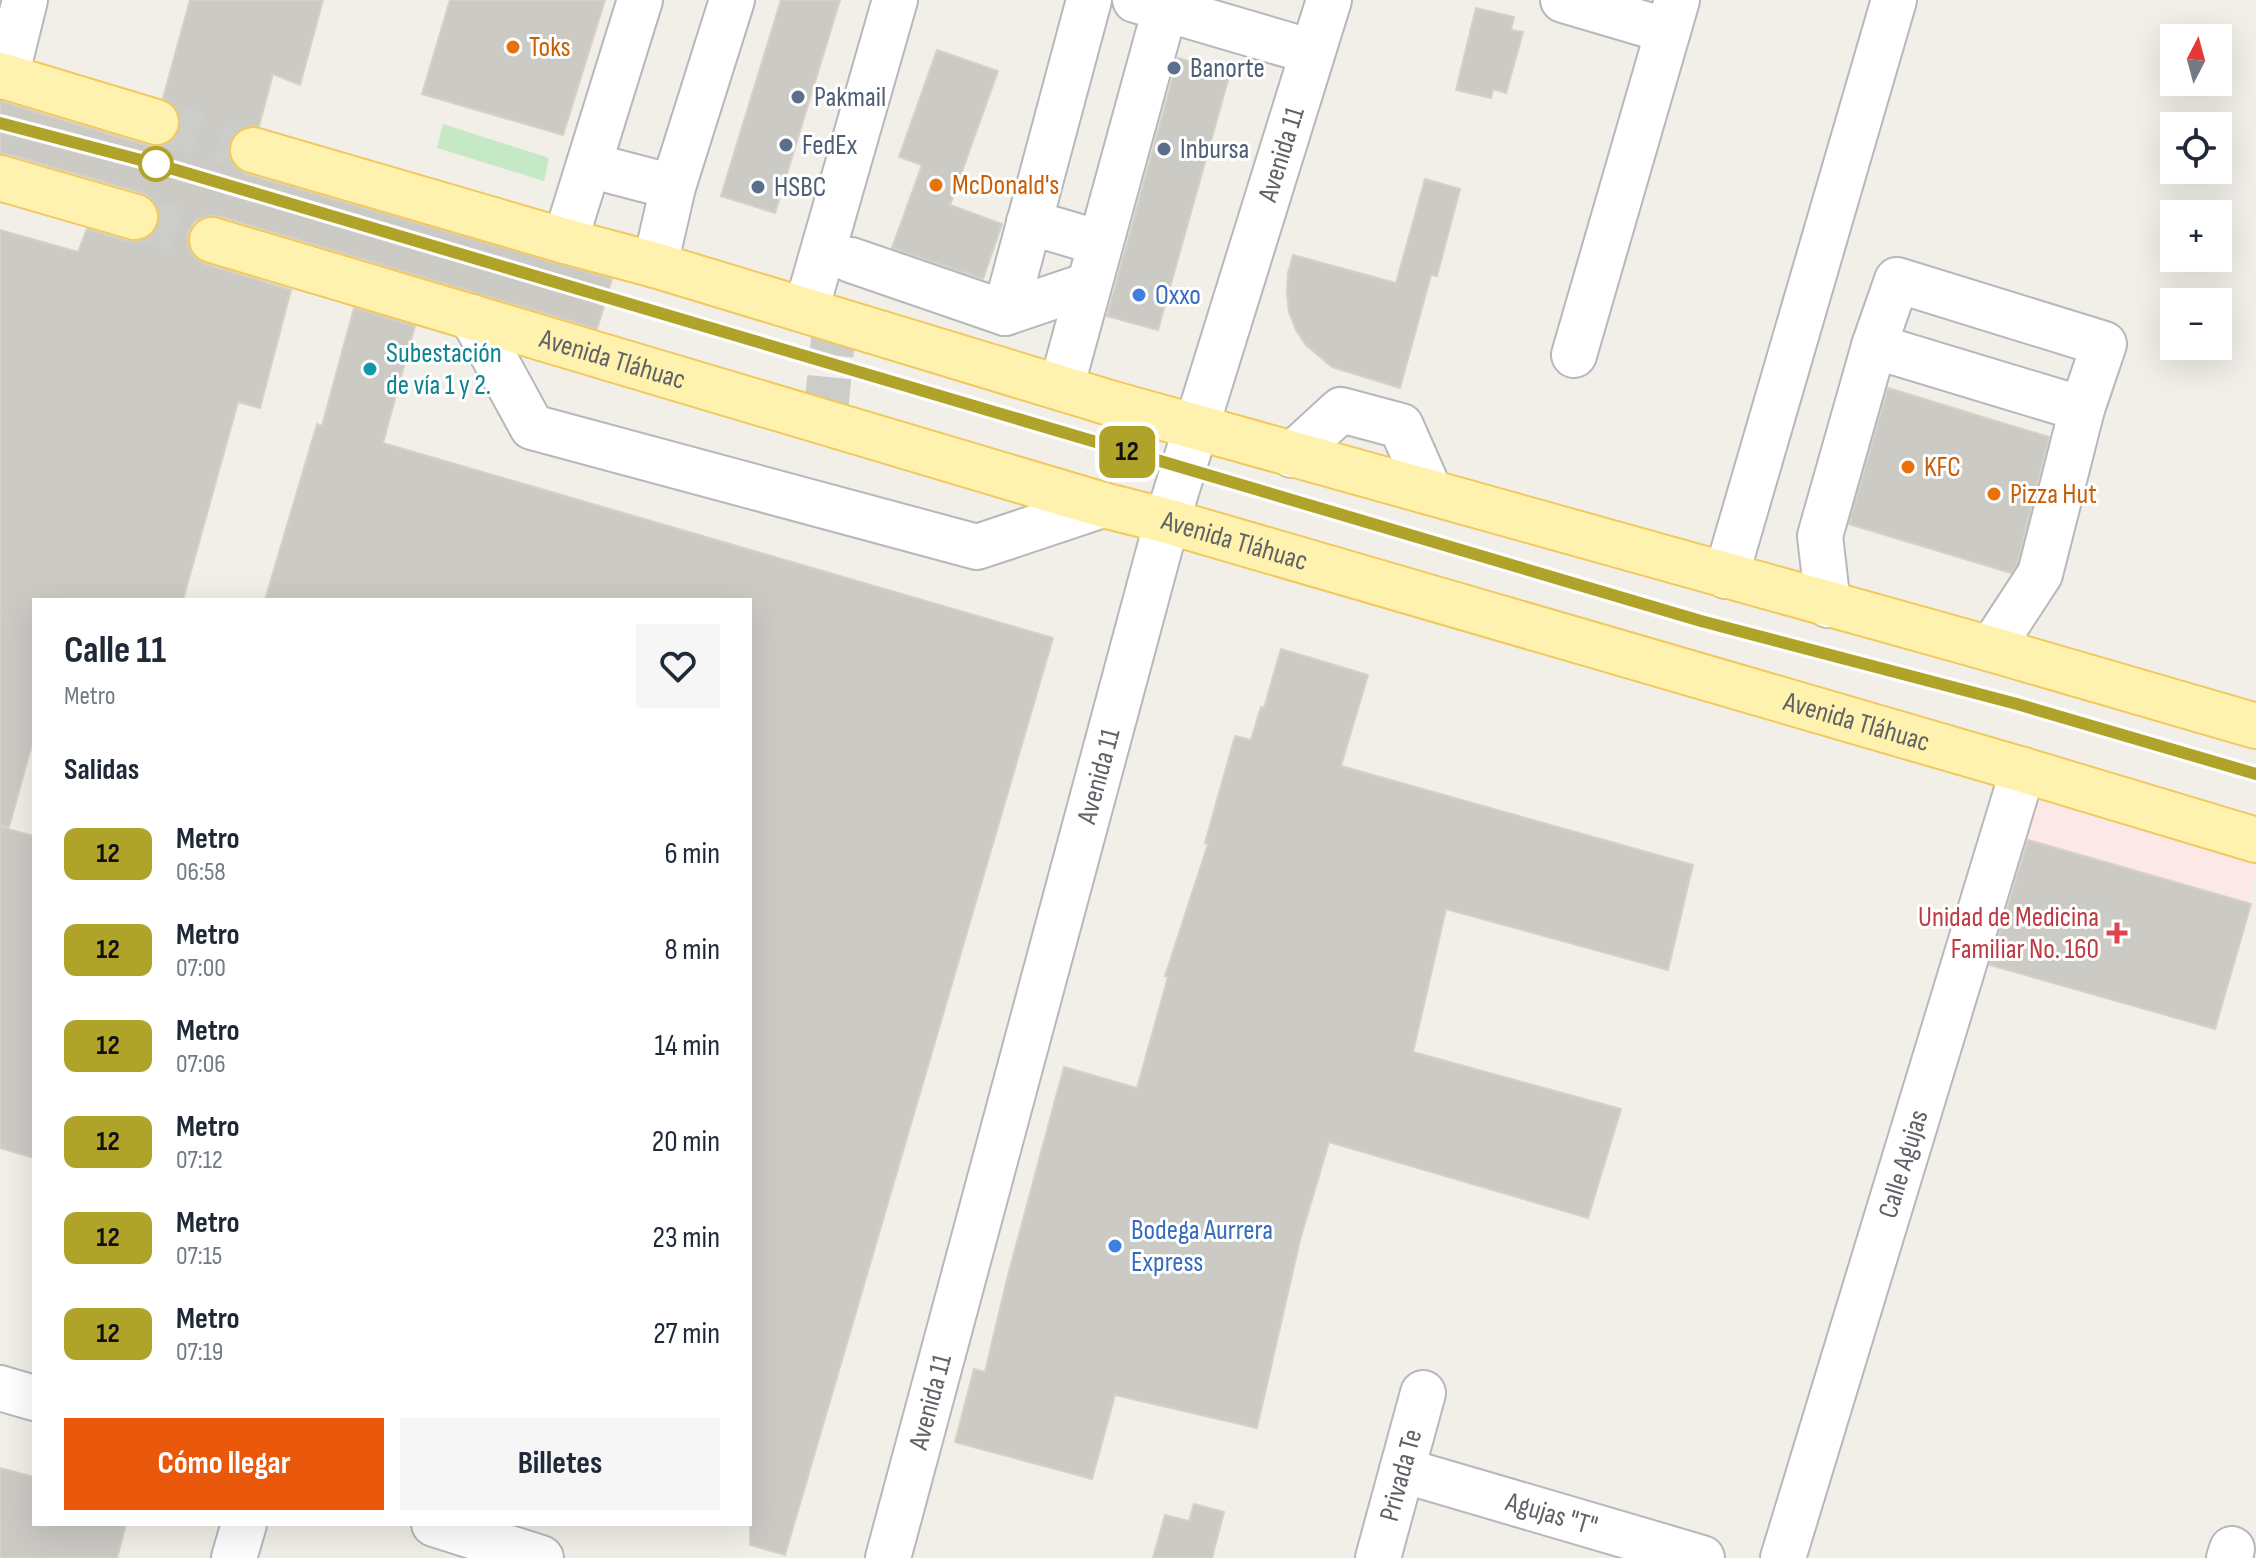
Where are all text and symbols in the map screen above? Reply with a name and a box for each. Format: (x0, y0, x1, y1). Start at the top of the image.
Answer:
north arrow (2160, 24, 2232, 96)
map controls (2160, 24, 2232, 360)
place label: Toks (529, 31, 571, 64)
marker: Toks (504, 38, 522, 56)
place label: Banorte (1190, 52, 1265, 85)
marker: Banorte (1165, 59, 1183, 77)
place label: Pakmail (814, 81, 886, 114)
marker: Pakmail (789, 88, 807, 106)
street label: Avenida 11 (1251, 103, 1311, 207)
button: locate (2160, 112, 2232, 184)
place label: FedEx (802, 129, 858, 162)
place label: Inbursa (1180, 133, 1249, 166)
marker: FedEx (777, 136, 795, 154)
marker: Inbursa (1155, 140, 1173, 158)
unlabelled marker (139, 147, 173, 181)
place label: McDonald's (952, 169, 1059, 202)
place label: HSBC (774, 171, 826, 204)
marker: McDonald's (927, 176, 945, 194)
marker: HSBC (749, 178, 767, 196)
button: + (2160, 200, 2232, 272)
place label: Oxxo (1155, 279, 1201, 312)
marker: Oxxo (1130, 286, 1148, 304)
button: − (2160, 288, 2232, 360)
street label: Avenida Tláhuac (535, 322, 689, 396)
place label: Subestación de vía 1 y 2. (386, 337, 502, 402)
marker: Subestación de vía 1 y 2. (361, 360, 379, 378)
line badge: 12 (1091, 426, 1163, 478)
text: 12 (1115, 435, 1139, 468)
place label: KFC (1924, 451, 1961, 484)
marker: KFC (1899, 458, 1917, 476)
place label: Pizza Hut (2010, 478, 2097, 511)
marker: Pizza Hut (1985, 485, 2003, 503)
street label: Avenida Tláhuac (1157, 504, 1312, 578)
button: heart (636, 624, 720, 708)
text: Calle 11 (64, 628, 166, 673)
text: Metro (64, 681, 116, 712)
street label: Avenida Tláhuac (1779, 685, 1934, 759)
street label: Avenida 11 (1070, 724, 1127, 828)
text: Salidas (64, 752, 139, 788)
text: Metro (176, 821, 240, 857)
text: 6 min (664, 836, 720, 872)
text: 12 (96, 837, 120, 870)
text: 06:58 (176, 857, 226, 888)
place label: Unidad de Medicina Familiar No. 160 (1918, 901, 2099, 966)
text: Metro (176, 917, 240, 953)
marker: Unidad de Medicina Familiar No. 160 (2106, 922, 2128, 944)
text: 8 min (664, 932, 720, 968)
text: 12 (96, 933, 120, 966)
text: 07:00 (176, 953, 226, 984)
text: Metro (176, 1013, 240, 1049)
text: 14 min (655, 1028, 720, 1064)
text: 12 (96, 1029, 120, 1062)
text: 07:06 (176, 1049, 226, 1080)
street label: Calle Agujas (1871, 1106, 1935, 1222)
text: Metro (176, 1109, 240, 1145)
text: 20 min (652, 1124, 720, 1160)
text: 12 (96, 1125, 120, 1158)
text: 07:12 (176, 1145, 223, 1176)
text: Metro (176, 1205, 240, 1241)
place label: Bodega Aurrera Express (1131, 1214, 1273, 1279)
text: 23 min (653, 1220, 720, 1256)
text: 12 (96, 1221, 120, 1254)
marker: Bodega Aurrera Express (1106, 1237, 1124, 1255)
text: 07:15 (176, 1241, 222, 1272)
text: Metro (176, 1301, 240, 1337)
text: 27 min (653, 1316, 720, 1352)
text: 12 (96, 1317, 120, 1350)
text: 07:19 (176, 1337, 223, 1368)
street label: Avenida 11 (901, 1350, 959, 1454)
button: Cómo llegar (64, 1418, 384, 1510)
button: Billetes (400, 1418, 720, 1510)
street label: Privada Te (1372, 1425, 1429, 1525)
street label: Agujas "T" (1501, 1485, 1601, 1543)

